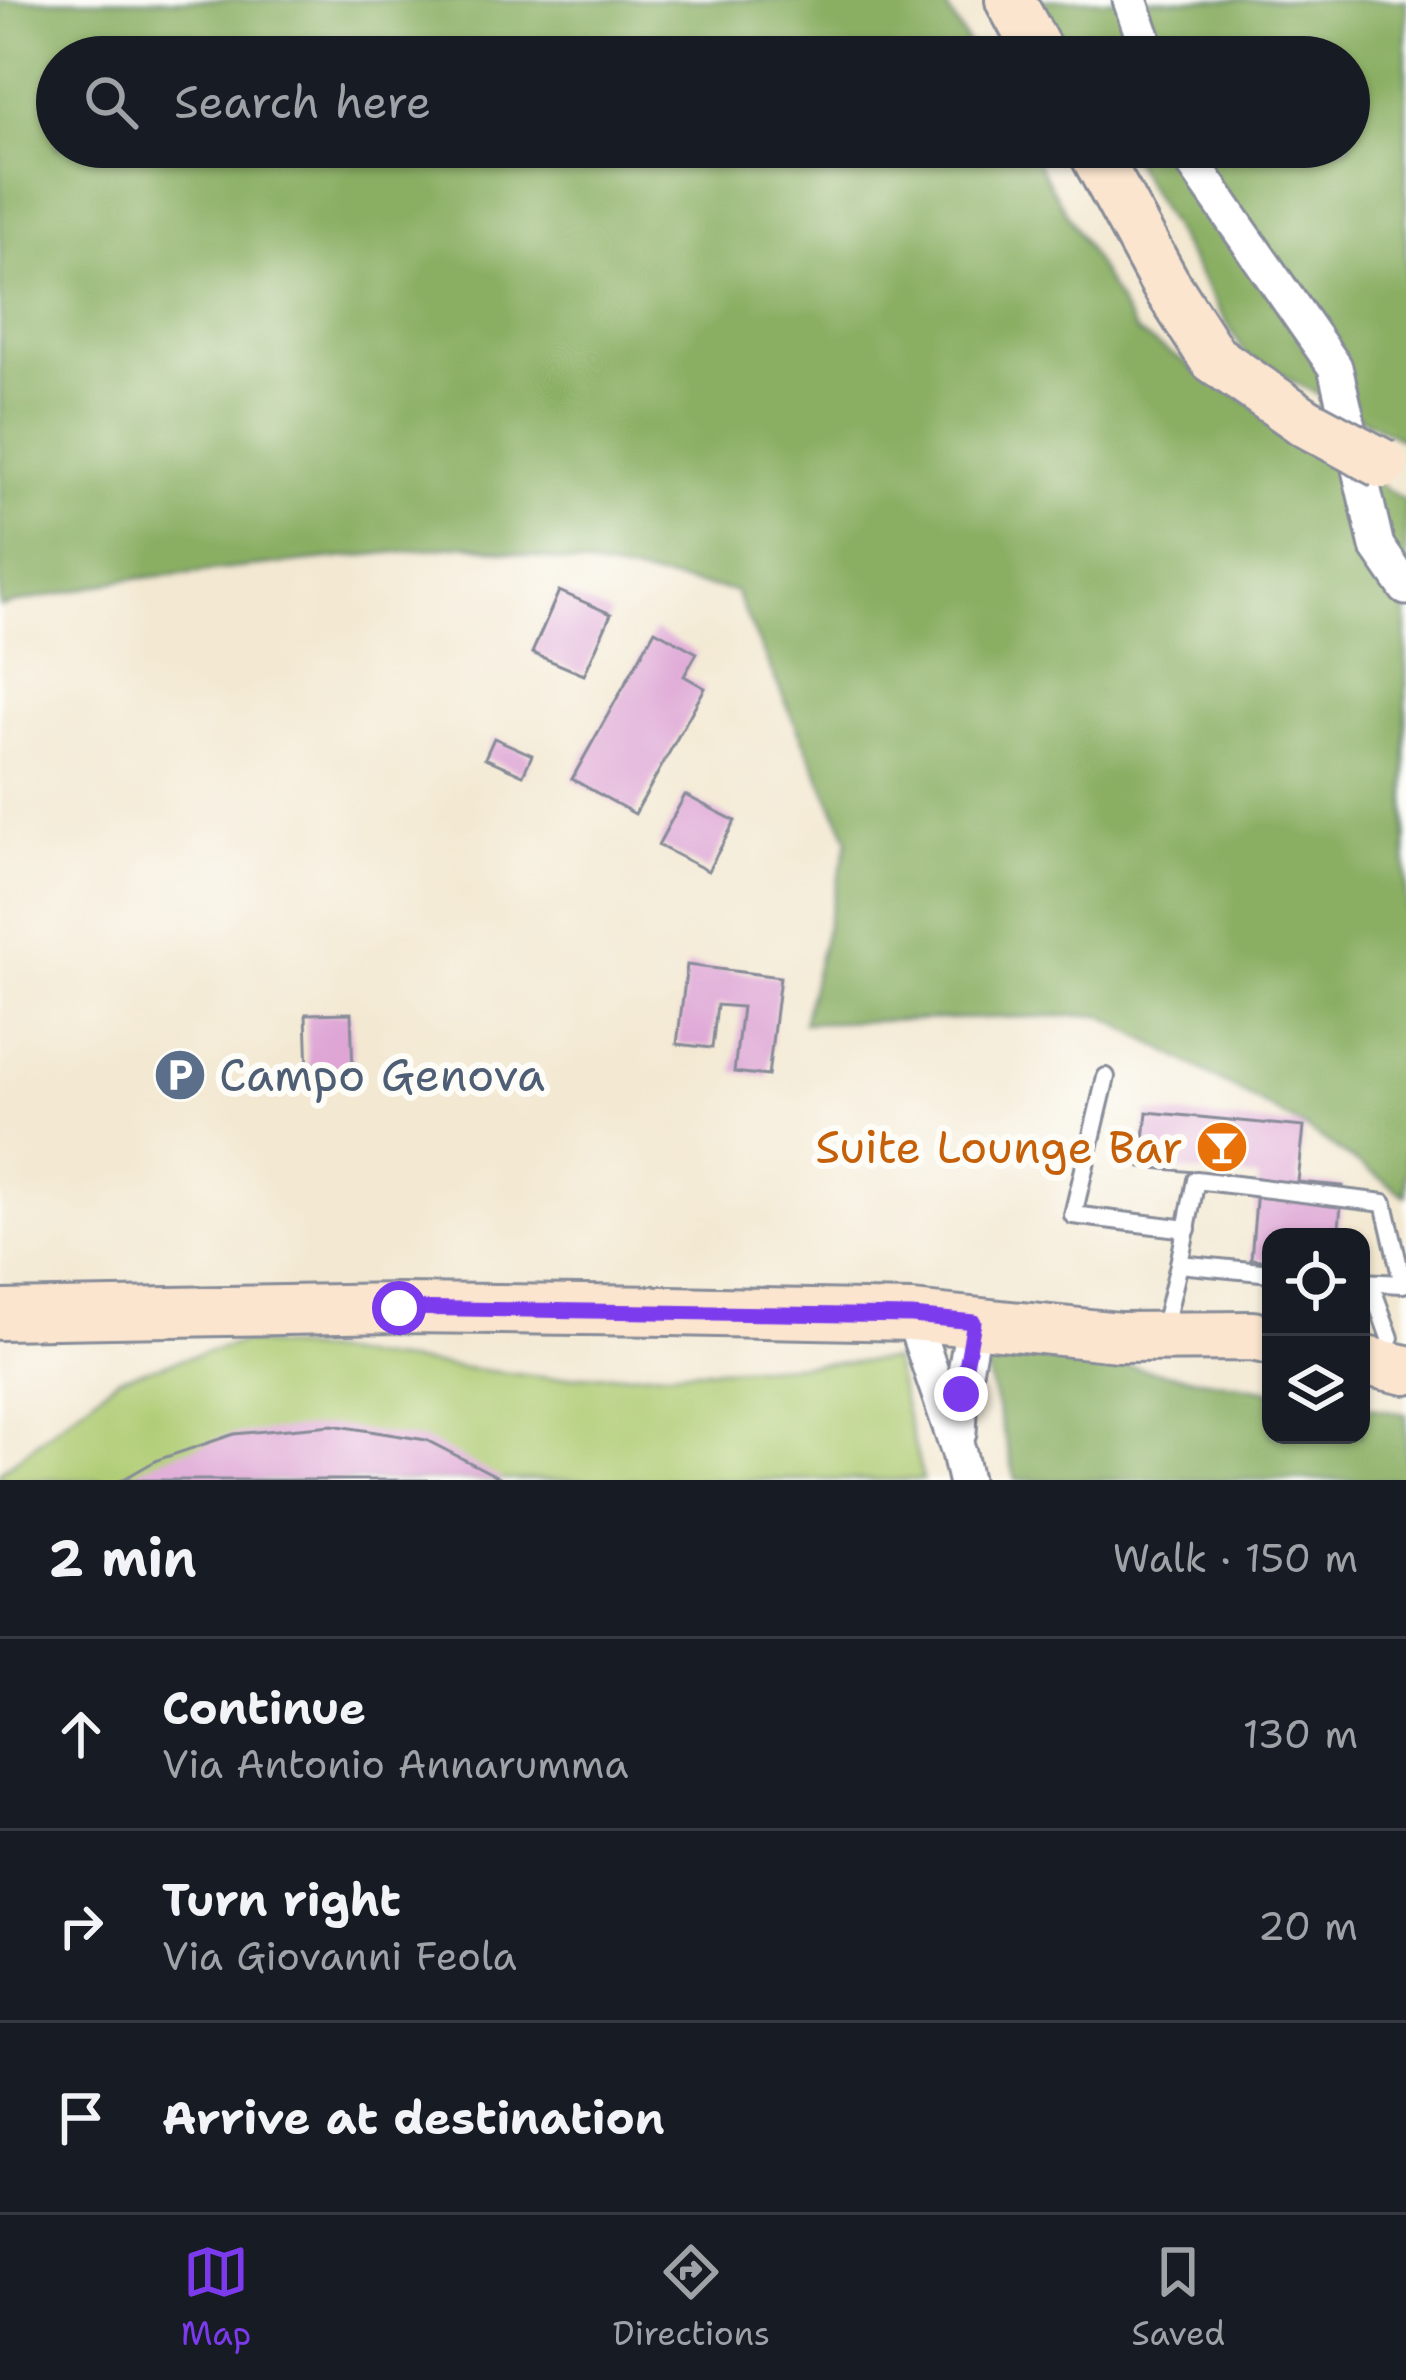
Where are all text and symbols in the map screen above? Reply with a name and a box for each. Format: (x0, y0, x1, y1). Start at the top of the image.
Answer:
search box (36, 36, 1370, 168)
icon: search (78, 69, 144, 135)
text: Search here (174, 72, 431, 132)
place label: Campo Genova (219, 1045, 545, 1105)
parking icon: Campo Genova (152, 1047, 208, 1103)
place label: Suite Lounge Bar (815, 1117, 1183, 1177)
bar icon: Suite Lounge Bar (1194, 1119, 1250, 1175)
map controls (1262, 1228, 1370, 1444)
button: locate (1262, 1228, 1370, 1336)
route start (372, 1281, 426, 1335)
button: layers (1262, 1336, 1370, 1444)
route end (934, 1367, 988, 1421)
text: 2 min (48, 1524, 197, 1592)
text: Walk · 150 m (1113, 1532, 1358, 1584)
text: Continue (162, 1678, 366, 1738)
icon: ahead (48, 1701, 114, 1767)
text: 130 m (1243, 1708, 1358, 1760)
text: Via Antonio Annarumma (162, 1738, 629, 1790)
text: Turn right (162, 1870, 401, 1930)
icon: right (48, 1893, 114, 1959)
text: 20 m (1258, 1900, 1358, 1952)
text: Via Giovanni Feola (162, 1930, 517, 1982)
icon: arrive (48, 2085, 114, 2151)
text: Arrive at destination (162, 2088, 665, 2148)
tab: Map (181, 2239, 251, 2356)
tab: Directions (613, 2239, 770, 2356)
tab: Saved (1132, 2239, 1225, 2356)

